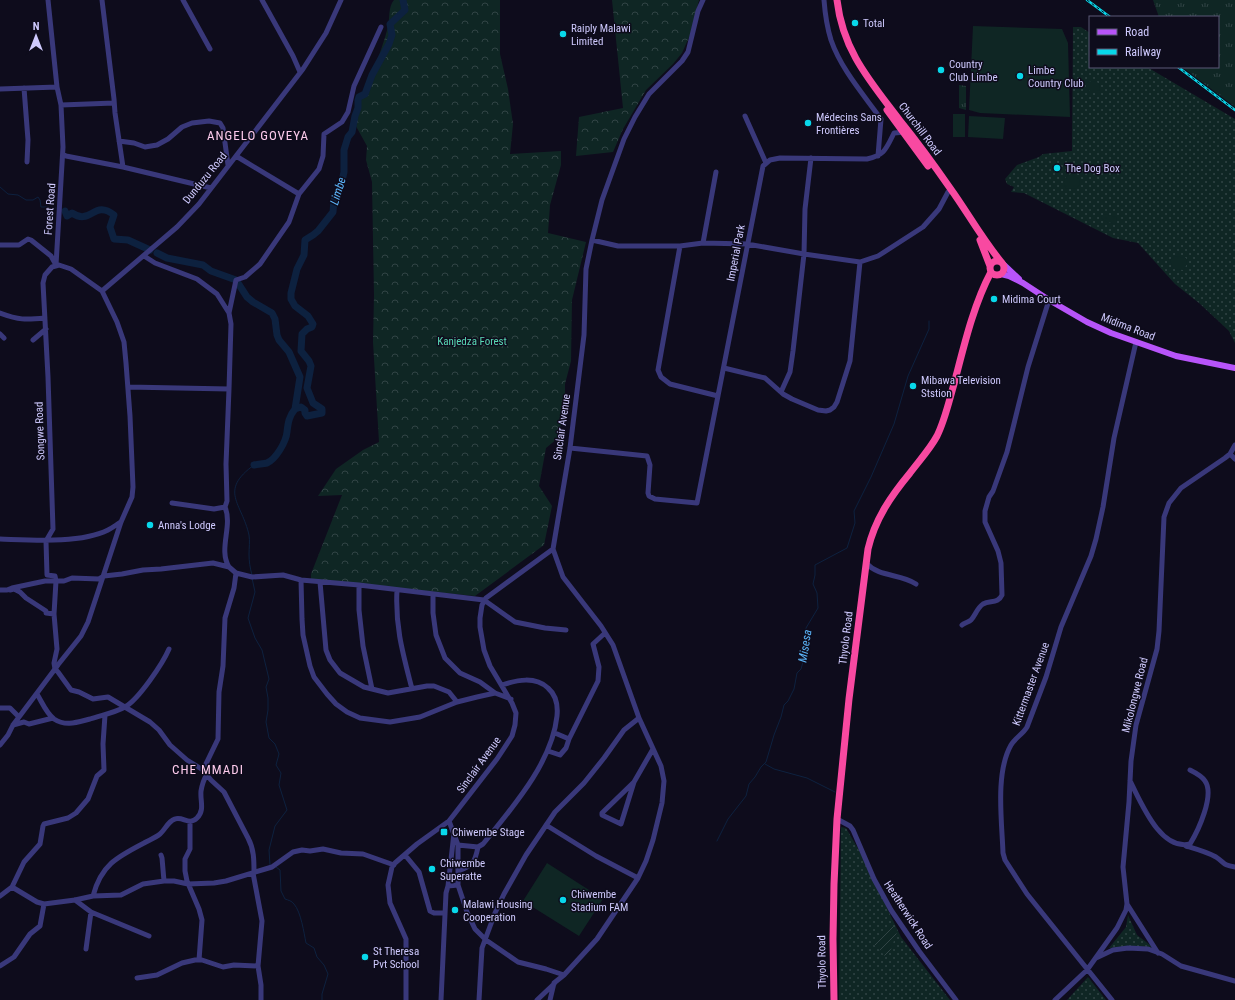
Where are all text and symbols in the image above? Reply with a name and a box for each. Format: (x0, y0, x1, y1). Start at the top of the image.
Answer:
north arrow (16, 16, 56, 56)
legend (1089, 16, 1219, 68)
place label: Total (863, 17, 885, 30)
marker: Total (850, 18, 860, 28)
text: N (33, 20, 40, 33)
place label: Raiply Malawi Limited (571, 22, 631, 48)
text: Road (1125, 25, 1149, 39)
marker: Raiply Malawi Limited (558, 29, 568, 39)
text: Railway (1125, 45, 1161, 59)
place label: Country Club Limbe (949, 58, 998, 84)
place label: Limbe Country Club (1028, 64, 1084, 90)
marker: Country Club Limbe (936, 65, 946, 75)
marker: Limbe Country Club (1015, 71, 1025, 81)
street label: Churchill Road (896, 100, 944, 158)
place label: Médecins Sans Frontières (816, 111, 882, 137)
marker: Médecins Sans Frontières (803, 118, 813, 128)
district label: ANGELO GOVEYA (207, 128, 309, 143)
street label: Dunduzu Road (180, 150, 230, 206)
place label: The Dog Box (1065, 162, 1120, 175)
marker: The Dog Box (1052, 163, 1062, 173)
water label: Limbe (327, 175, 349, 207)
street label: Forest Road (42, 183, 58, 235)
street label: Imperial Park (724, 224, 748, 282)
place label: Midima Court (1002, 293, 1061, 306)
marker: Midima Court (989, 294, 999, 304)
street label: Midima Road (1099, 311, 1157, 343)
park label: Kanjedza Forest (437, 335, 507, 348)
place label: Mibawa Television Ststion (921, 374, 1001, 400)
marker: Mibawa Television Ststion (908, 381, 918, 391)
street label: Sinclair Avenue (551, 393, 573, 461)
street label: Songwe Road (32, 401, 48, 461)
place label: Anna's Lodge (158, 519, 216, 532)
marker: Anna's Lodge (145, 520, 155, 530)
street label: Thyolo Road (836, 611, 856, 665)
water label: Misesa (795, 629, 815, 663)
street label: Kittermaster Avenue (1010, 640, 1052, 728)
street label: Mikolongwe Road (1119, 656, 1151, 734)
street label: Sinclair Avenue (454, 734, 504, 796)
district label: CHE MMADI (172, 762, 244, 777)
place label: Chiwembe Stage (452, 826, 525, 839)
marker: Chiwembe Stage (439, 827, 449, 837)
place label: Chiwembe Superatte (440, 857, 485, 883)
marker: Chiwembe Superatte (427, 864, 437, 874)
street label: Heatherwick Road (881, 878, 935, 952)
place label: Chiwembe Stadium FAM (571, 888, 628, 914)
marker: Chiwembe Stadium FAM (558, 895, 568, 905)
place label: Malawi Housing Cooperation (463, 898, 533, 924)
marker: Malawi Housing Cooperation (450, 905, 460, 915)
street label: Thyolo Road (815, 935, 829, 989)
place label: St Theresa Pvt School (373, 945, 419, 971)
marker: St Theresa Pvt School (360, 952, 370, 962)

